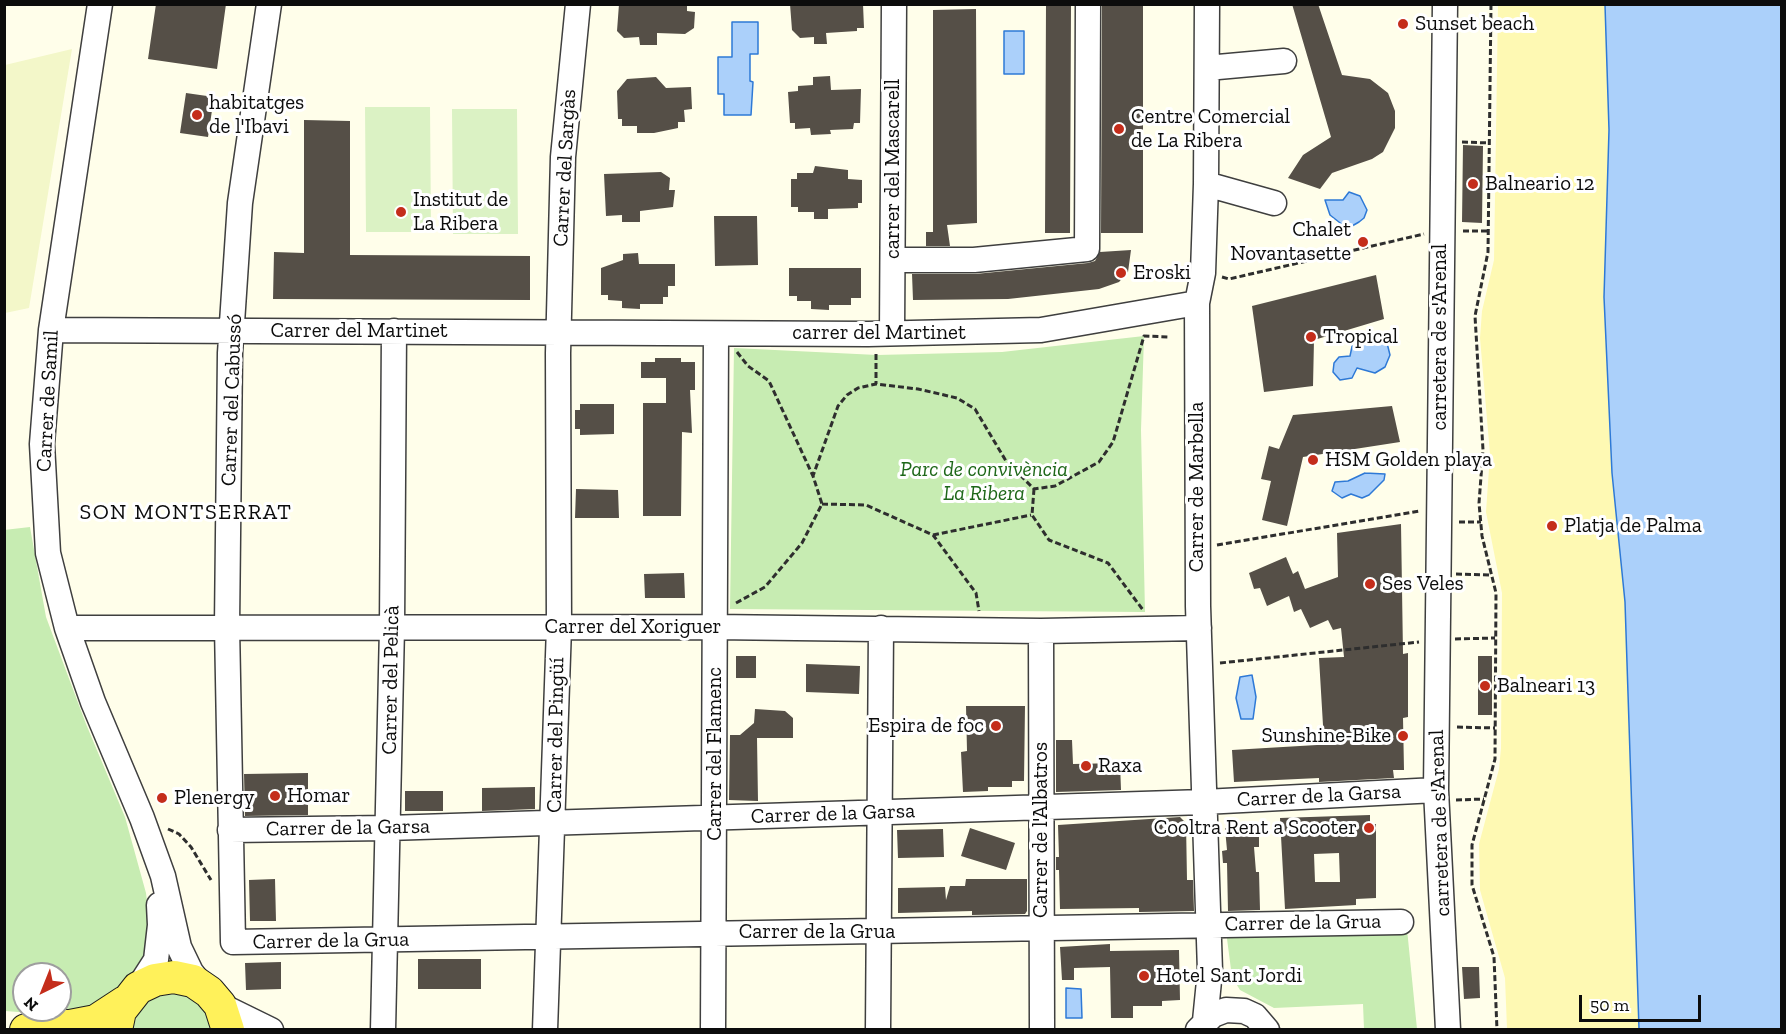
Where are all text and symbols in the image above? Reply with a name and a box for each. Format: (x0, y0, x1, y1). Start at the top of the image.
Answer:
place label: Sunset beach (1415, 11, 1534, 37)
marker: Sunset beach (1396, 17, 1410, 31)
street label: carrer del Mascarell (880, 79, 906, 259)
street label: Carrer del Sargàs (548, 89, 582, 247)
place label: habitatges de l'Ibavi (209, 90, 304, 140)
place label: Centre Comercial de La Ribera (1131, 104, 1290, 154)
marker: habitatges de l'Ibavi (190, 108, 204, 122)
marker: Centre Comercial de La Ribera (1112, 122, 1126, 136)
place label: Balneario 12 (1485, 171, 1595, 197)
marker: Balneario 12 (1466, 177, 1480, 191)
place label: Institut de La Ribera (413, 187, 508, 237)
marker: Institut de La Ribera (394, 205, 408, 219)
place label: Chalet Novantasette (1230, 217, 1351, 267)
marker: Chalet Novantasette (1356, 235, 1370, 249)
street label: carretera de s'Arenal (1427, 244, 1453, 430)
place label: Eroski (1133, 260, 1191, 286)
marker: Eroski (1114, 266, 1128, 280)
street label: Carrer del Cabussó (216, 313, 248, 487)
street label: Carrer del Martinet (270, 318, 448, 344)
street label: carrer del Martinet (792, 320, 966, 346)
place label: Tropical (1323, 324, 1398, 350)
street label: Carrer de Samil (32, 329, 64, 473)
marker: Tropical (1304, 330, 1318, 344)
street label: Carrer de Marbella (1184, 402, 1210, 572)
place label: HSM Golden playa (1325, 447, 1492, 473)
marker: HSM Golden playa (1306, 453, 1320, 467)
park label: Parc de convivència La Ribera (900, 457, 1068, 507)
district label: SON MONTSERRAT (80, 500, 292, 526)
place label: Platja de Palma (1564, 513, 1702, 539)
marker: Platja de Palma (1545, 519, 1559, 533)
place label: Ses Veles (1382, 571, 1464, 597)
marker: Ses Veles (1363, 577, 1377, 591)
street label: Carrer del Pelicà (377, 605, 405, 755)
street label: Carrer del Xoriguer (545, 614, 721, 640)
street label: Carrer del Pingüí (542, 657, 570, 813)
street label: Carrer del Flamenc (702, 667, 728, 841)
place label: Balneari 13 (1497, 673, 1595, 699)
marker: Balneari 13 (1478, 679, 1492, 693)
place label: Espira de foc (868, 713, 984, 739)
marker: Espira de foc (989, 719, 1003, 733)
place label: Sunshine-Bike (1261, 723, 1391, 749)
marker: Sunshine-Bike (1396, 729, 1410, 743)
street label: carretera de s'Arenal (1424, 729, 1456, 917)
street label: Carrer de l'Albatros (1028, 742, 1054, 918)
place label: Raxa (1098, 753, 1142, 779)
marker: Raxa (1079, 759, 1093, 773)
street label: Carrer de la Garsa (1236, 779, 1402, 813)
place label: Homar (287, 783, 350, 809)
place label: Plenergy (174, 785, 254, 811)
marker: Homar (268, 789, 282, 803)
marker: Plenergy (155, 791, 169, 805)
street label: Carrer de la Garsa (750, 799, 916, 829)
street label: Carrer de la Garsa (266, 814, 430, 842)
place label: Cooltra Rent a Scooter (1154, 815, 1357, 841)
marker: Cooltra Rent a Scooter (1362, 821, 1376, 835)
street label: Carrer de la Grua (1224, 909, 1382, 937)
street label: Carrer de la Grua (739, 919, 895, 945)
street label: Carrer de la Grua (252, 927, 410, 955)
north arrow (12, 962, 72, 1022)
place label: Hotel Sant Jordi (1156, 963, 1302, 989)
marker: Hotel Sant Jordi (1137, 969, 1151, 983)
scale bar (1582, 983, 1704, 1021)
text: N (20, 993, 42, 1015)
text: 50 m (1590, 994, 1629, 1016)

